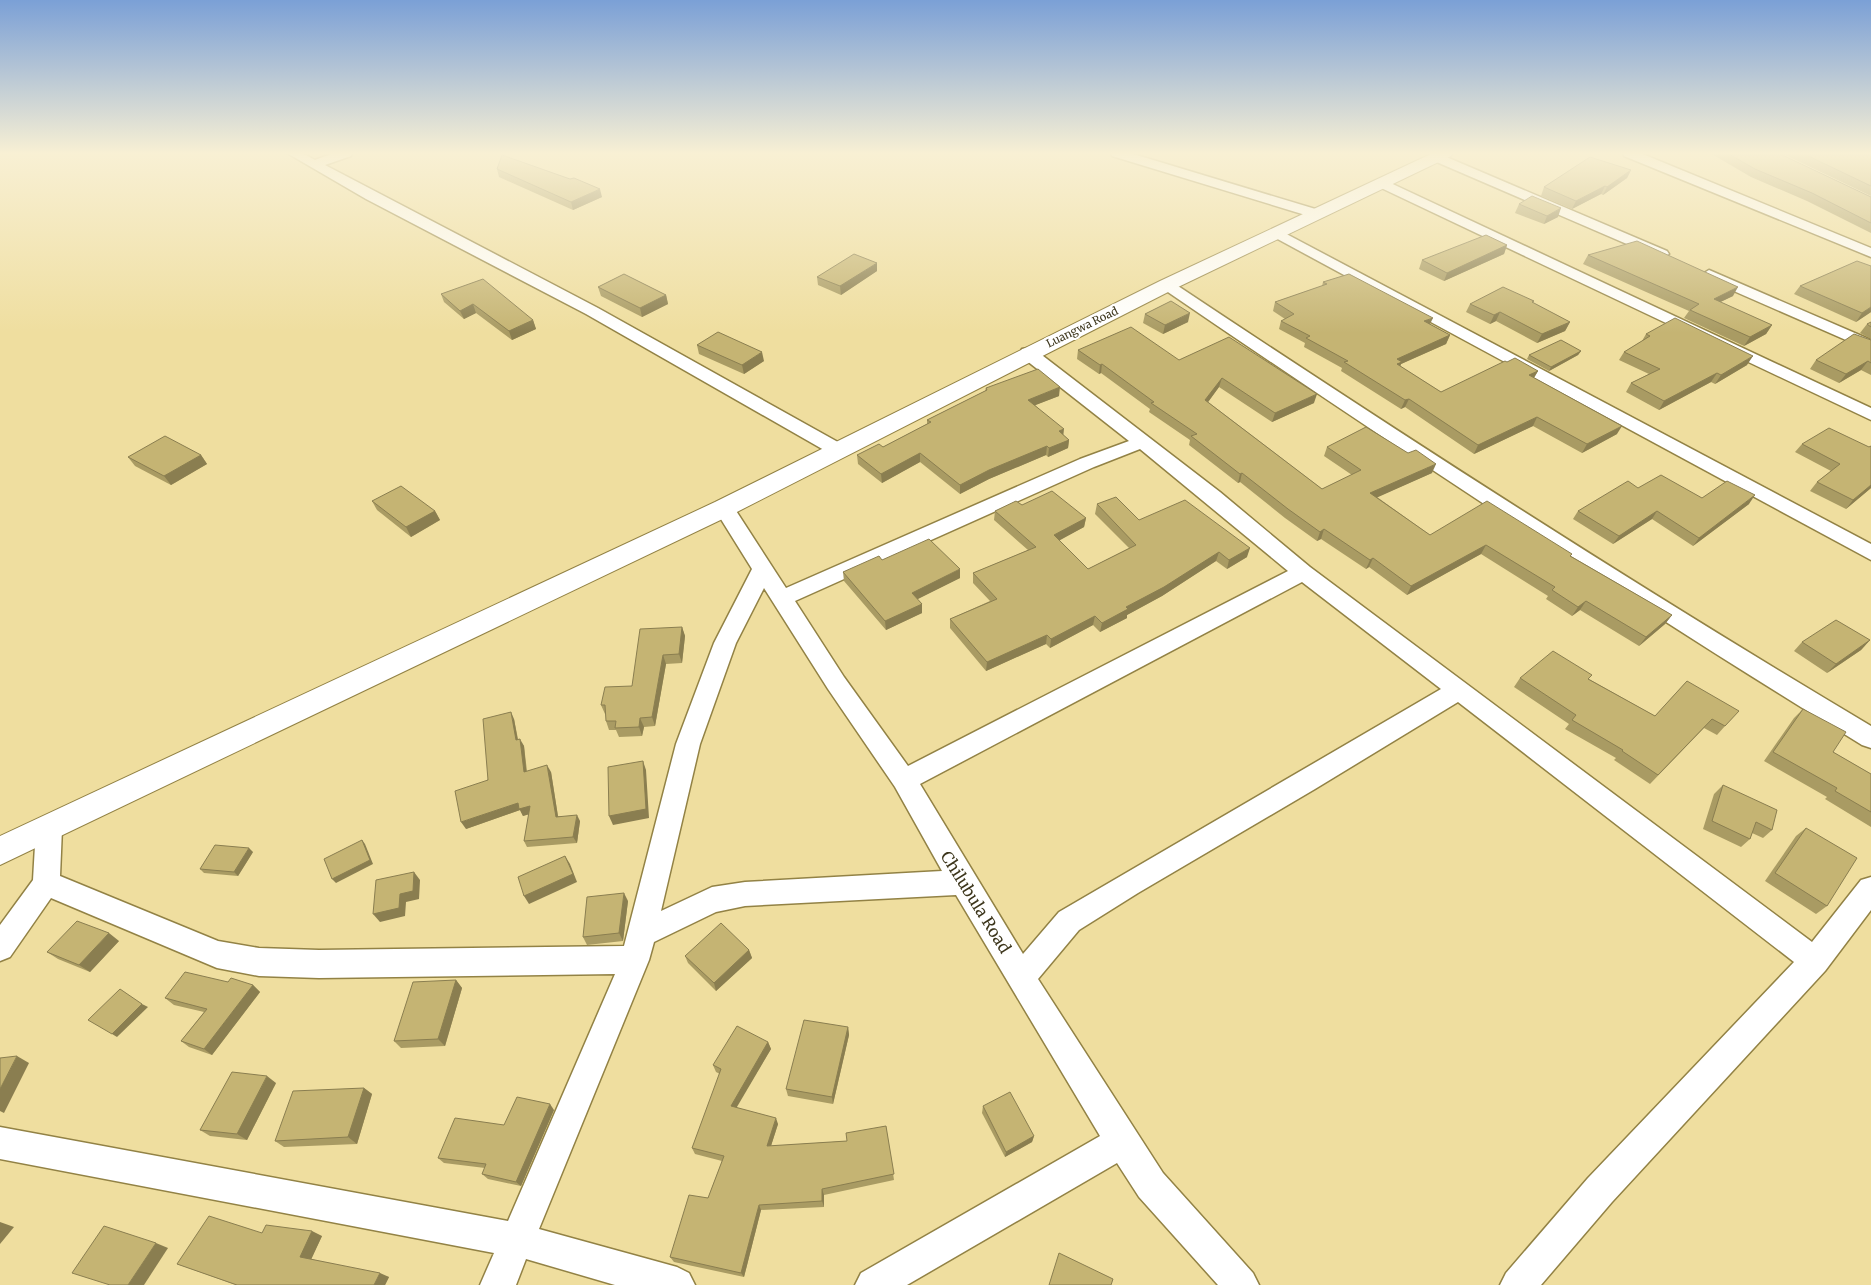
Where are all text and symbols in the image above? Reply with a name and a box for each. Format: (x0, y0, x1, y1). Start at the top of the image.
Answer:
street label: Luangwa Road (1044, 303, 1120, 350)
street label: Chilubula Road (937, 847, 1016, 957)

